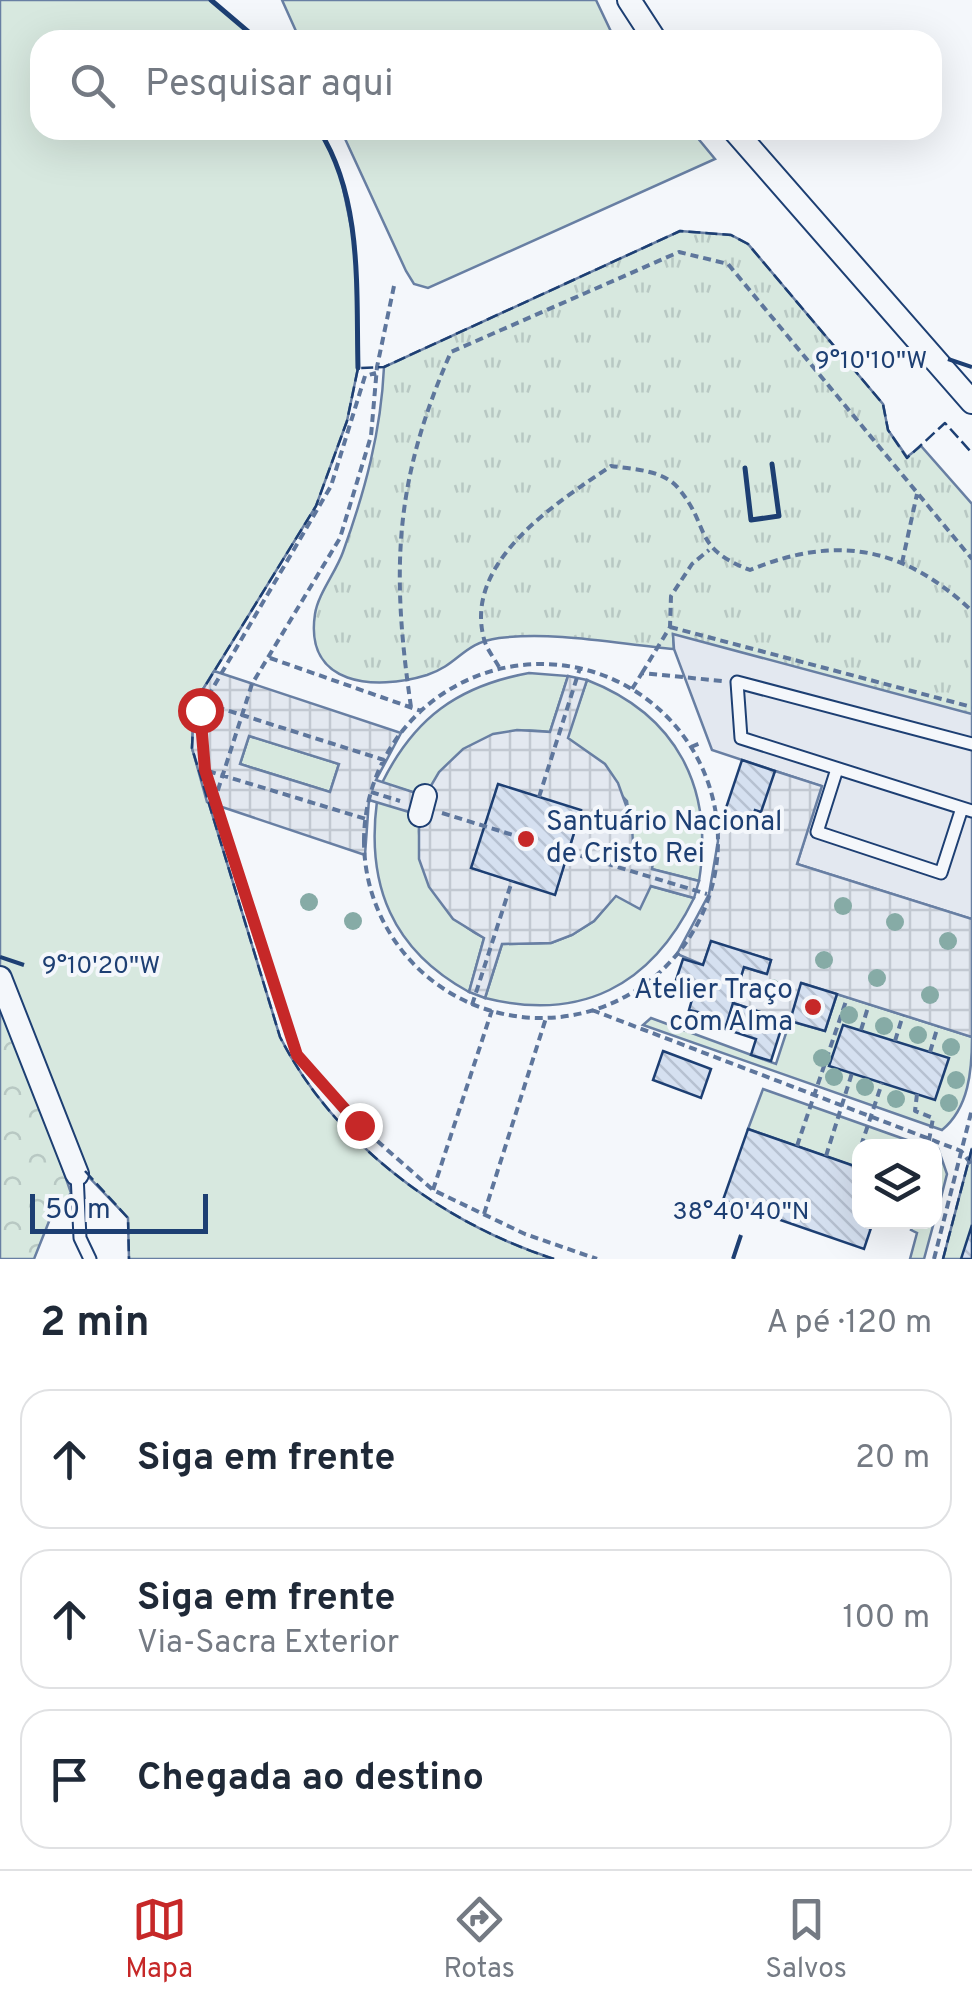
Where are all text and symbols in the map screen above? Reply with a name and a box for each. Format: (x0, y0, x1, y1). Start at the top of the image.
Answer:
search box (30, 30, 942, 140)
icon: search (65, 58, 120, 113)
text: Pesquisar aqui (145, 61, 394, 110)
text: 9°10'10"W (815, 346, 927, 378)
route start (178, 688, 224, 734)
place label: Santuário Nacional de Cristo Rei (546, 805, 782, 873)
marker: Santuário Nacional de Cristo Rei (515, 828, 537, 850)
text: 9°10'20"W (42, 951, 160, 983)
place label: Atelier Traço com Alma (634, 973, 793, 1041)
marker: Atelier Traço com Alma (802, 996, 824, 1018)
route end (337, 1103, 383, 1149)
map controls (852, 1139, 942, 1229)
button: layers (852, 1139, 942, 1229)
scale bar (30, 1189, 208, 1234)
text: 50 m (45, 1193, 111, 1229)
text: 38°40'40"N (673, 1197, 809, 1229)
text: 2 min (40, 1298, 150, 1351)
text: A pé · 120 m (766, 1304, 932, 1344)
icon: ahead (42, 1432, 97, 1487)
text: Siga em frente (137, 1435, 396, 1484)
text: 20 m (855, 1439, 930, 1479)
text: Siga em frente (137, 1575, 396, 1624)
icon: ahead (42, 1592, 97, 1647)
text: 100 m (843, 1599, 930, 1639)
text: Via-Sacra Exterior (137, 1624, 399, 1664)
icon: arrive (42, 1752, 97, 1807)
text: Chegada ao destino (137, 1755, 484, 1804)
tab: Mapa (125, 1892, 193, 1988)
tab: Rotas (443, 1892, 515, 1988)
tab: Salvos (765, 1892, 847, 1988)

